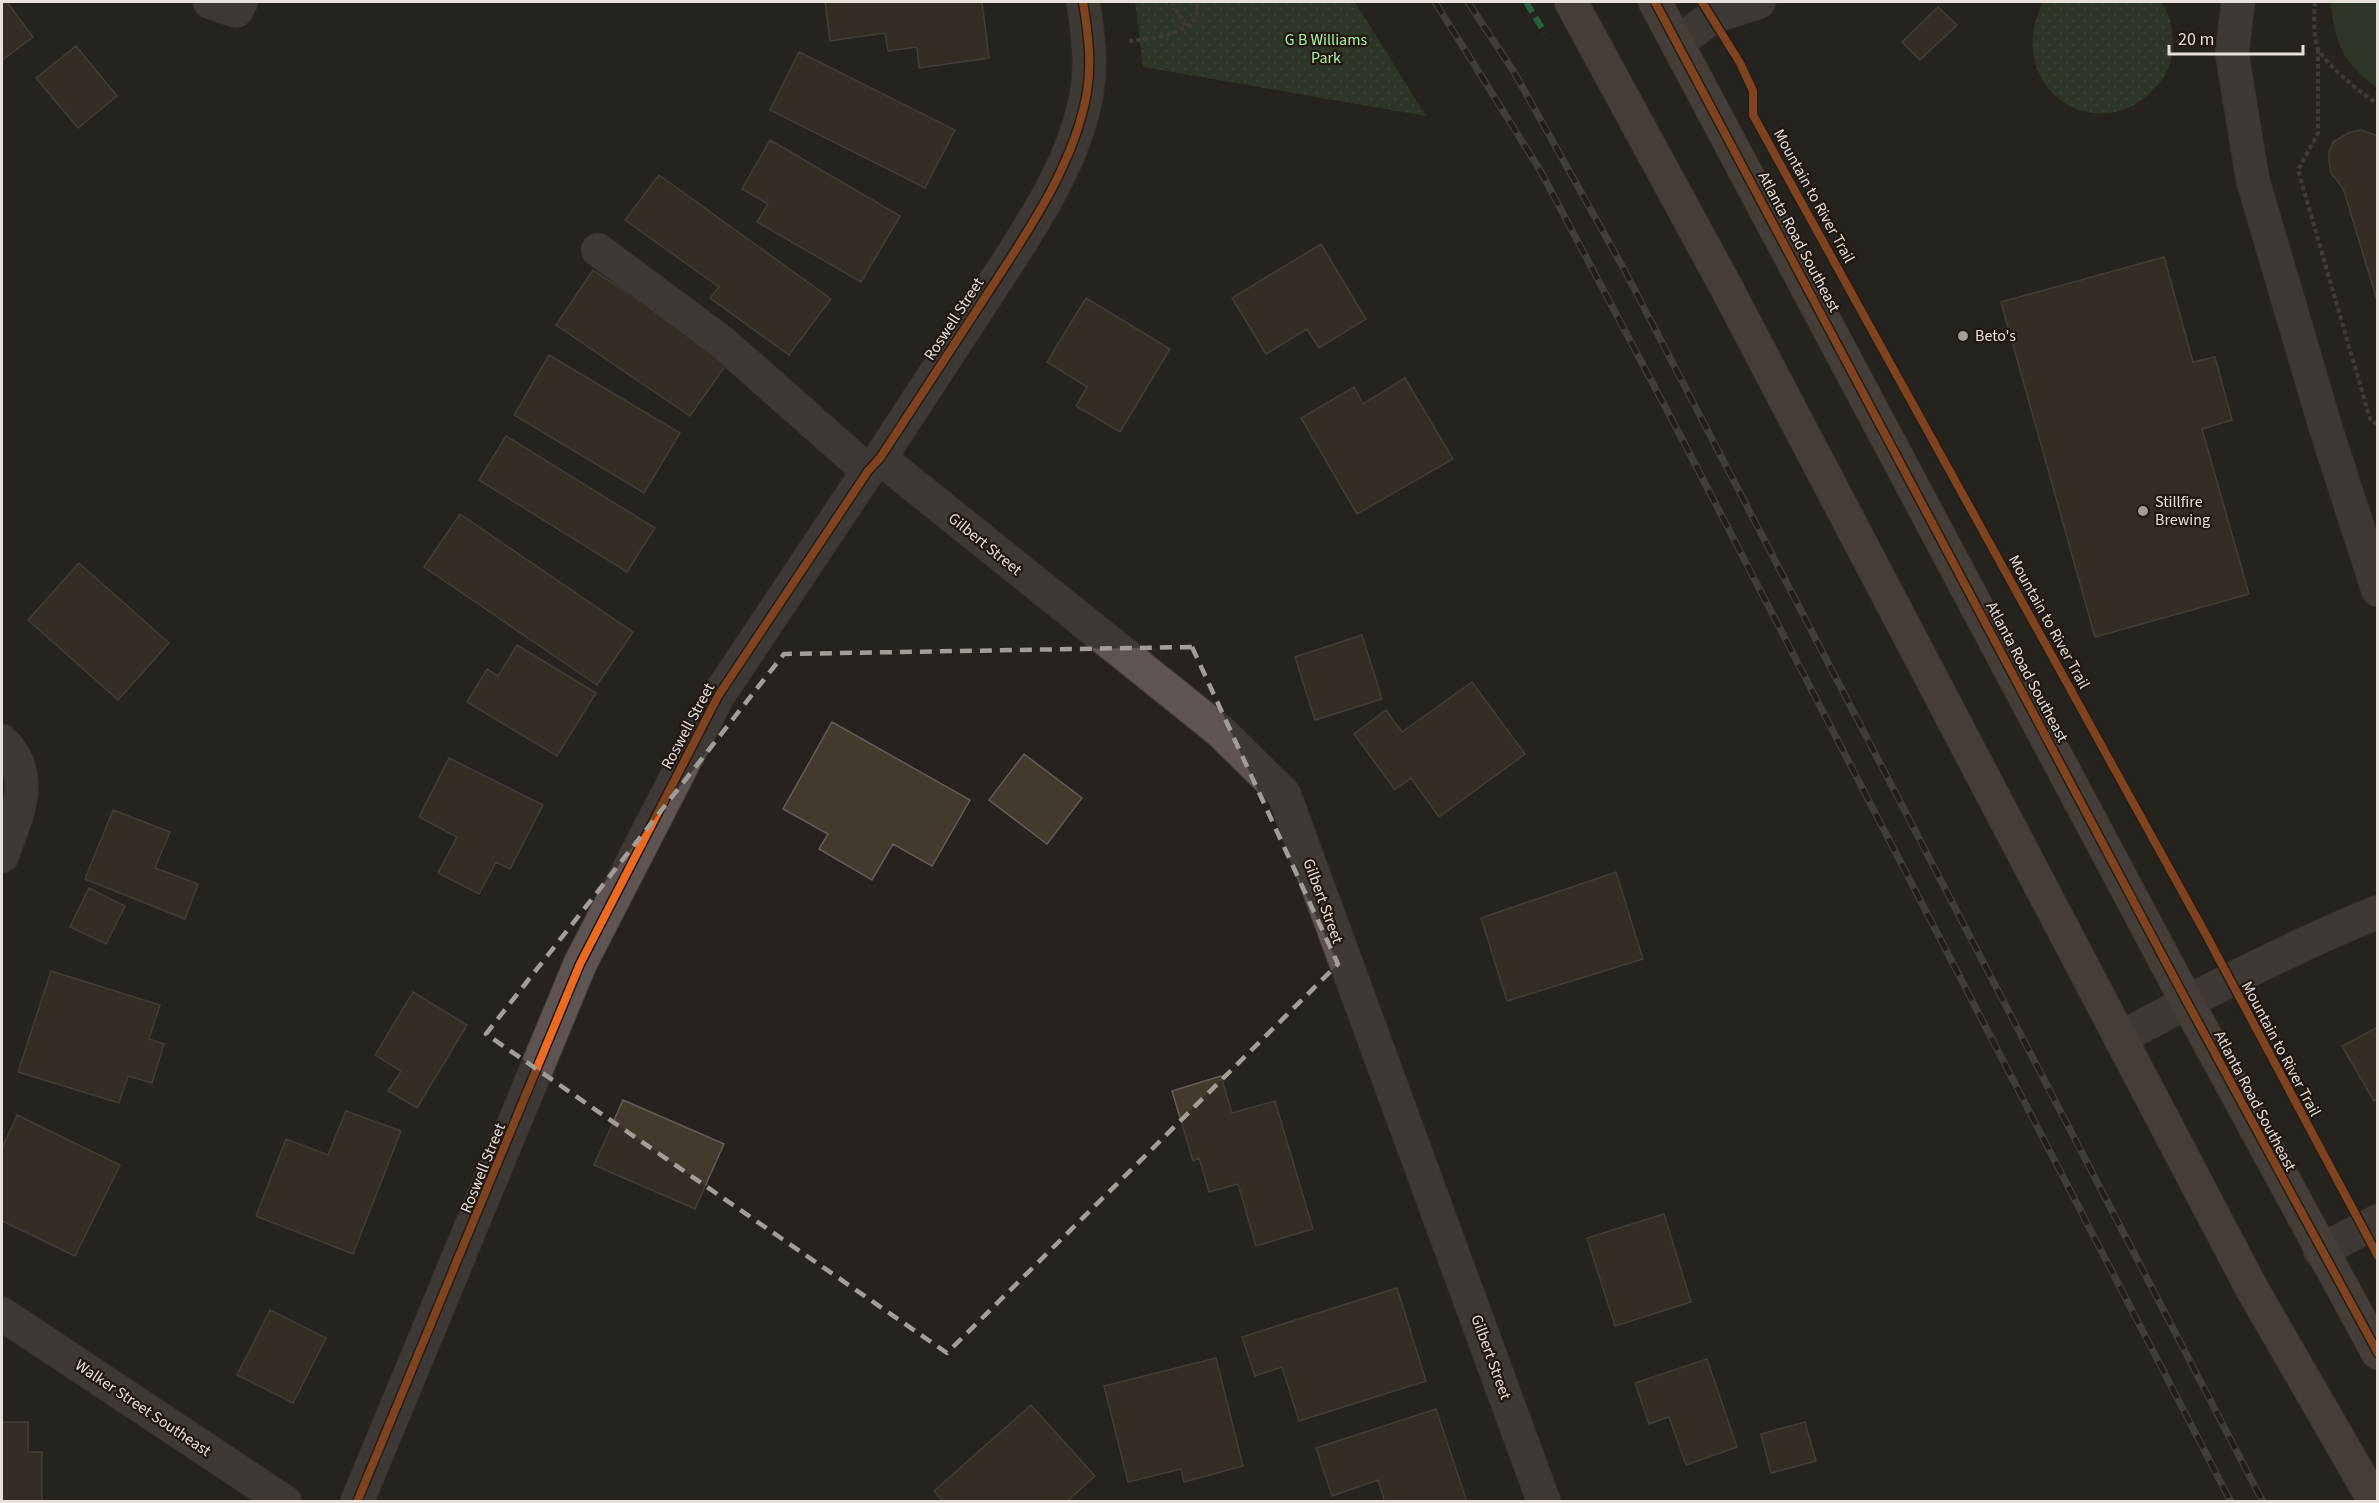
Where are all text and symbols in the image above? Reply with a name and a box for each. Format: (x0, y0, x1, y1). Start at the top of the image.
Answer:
scale bar (2169, 18, 2302, 56)
text: 20 m (2178, 27, 2214, 52)
park label: G B Williams Park (1285, 29, 1367, 69)
street label: Mountain to River Trail (1768, 125, 1860, 267)
street label: Atlanta Road Southeast (1753, 168, 1846, 317)
street label: Roswell Street (919, 273, 989, 365)
place label: Beto's (1975, 325, 2016, 347)
marker: Beto's (1956, 329, 1970, 343)
place label: Stillfire Brewing (2155, 491, 2210, 531)
marker: Stillfire Brewing (2136, 504, 2150, 518)
street label: Gilbert Street (944, 507, 1027, 581)
street label: Mountain to River Trail (2003, 551, 2095, 693)
street label: Atlanta Road Southeast (1981, 598, 2074, 747)
street label: Roswell Street (656, 678, 720, 773)
street label: Gilbert Street (1297, 855, 1349, 947)
street label: Mountain to River Trail (2236, 978, 2326, 1120)
street label: Atlanta Road Southeast (2209, 1027, 2302, 1176)
street label: Roswell Street (455, 1119, 511, 1216)
street label: Gilbert Street (1465, 1311, 1517, 1403)
street label: Walker Street Southeast (71, 1354, 216, 1462)

